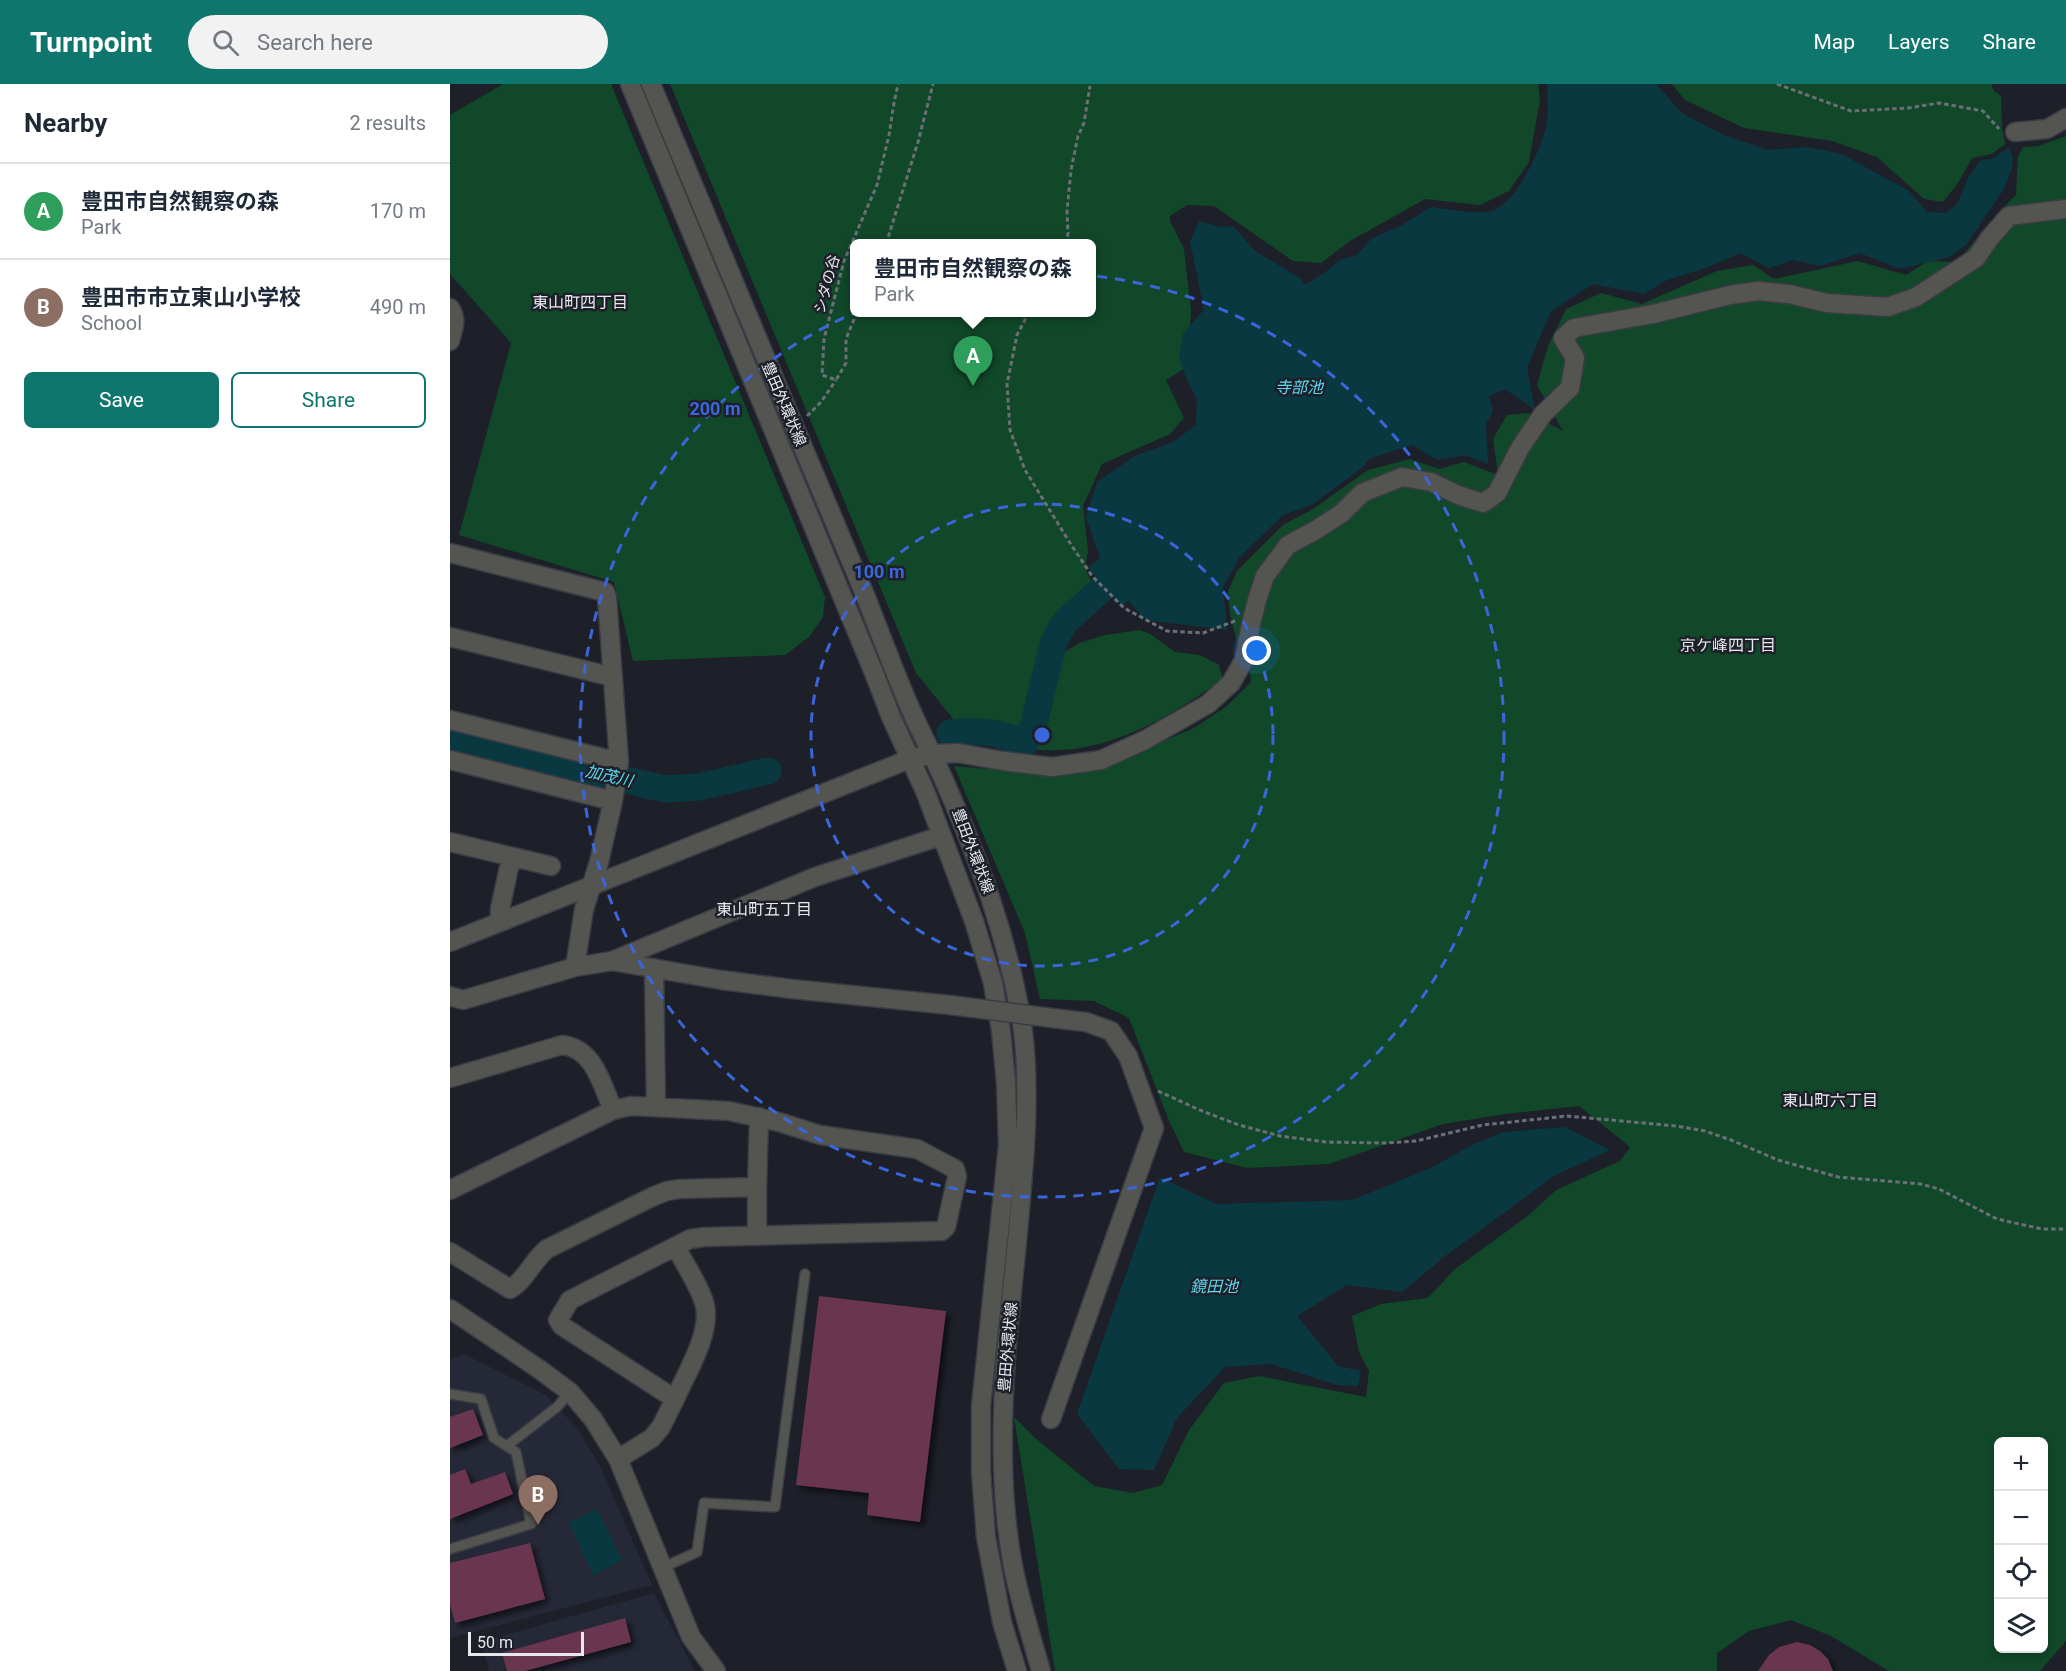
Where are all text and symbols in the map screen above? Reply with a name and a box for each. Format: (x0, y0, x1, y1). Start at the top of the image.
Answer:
search box (188, 15, 608, 69)
text: Turnpoint (30, 26, 152, 59)
icon: search (209, 26, 242, 59)
text: Search here (257, 30, 373, 55)
text: Map (1813, 30, 1855, 54)
text: Layers (1888, 30, 1949, 54)
text: Share (1982, 30, 2036, 54)
text: Nearby (24, 108, 107, 138)
text: 2 results (350, 111, 426, 135)
text: 豊田市自然観察の森 (81, 189, 279, 214)
text: A (37, 199, 50, 223)
text: 170 m (370, 199, 426, 223)
text: Park (81, 215, 121, 239)
popup (850, 239, 1096, 317)
street label: シダの谷 (811, 253, 843, 315)
text: 豊田市自然観察の森 (874, 256, 1072, 281)
text: Park (874, 282, 914, 306)
text: 豊田市市立東山小学校 (81, 285, 301, 310)
district label: 東山町四丁目 (532, 293, 628, 312)
text: B (37, 295, 50, 319)
text: 490 m (370, 295, 426, 319)
text: School (81, 311, 142, 335)
pin: A (954, 336, 992, 386)
street label: 豊田外環状線 (758, 359, 810, 449)
button: Save (24, 372, 219, 428)
button: Share (231, 372, 426, 428)
water label: 寺部池 (1275, 378, 1325, 397)
text: 200 m (689, 398, 741, 419)
text: 100 m (853, 561, 905, 582)
your location (1242, 636, 1271, 665)
district label: 京ケ峰四丁目 (1680, 636, 1776, 655)
centre of rings (1032, 725, 1052, 745)
water label: 加茂川 (583, 761, 636, 791)
street label: 豊田外環状線 (948, 806, 998, 896)
district label: 東山町五丁目 (716, 900, 812, 919)
district label: 東山町六丁目 (1782, 1091, 1878, 1110)
water label: 鏡田池 (1190, 1277, 1240, 1296)
street label: 豊田外環状線 (995, 1301, 1021, 1393)
map controls (1994, 1437, 2048, 1653)
button: + (1994, 1437, 2048, 1491)
pin: B (518, 1476, 557, 1525)
button: − (1994, 1491, 2048, 1545)
button: locate (1994, 1545, 2048, 1599)
button: layers (1994, 1599, 2048, 1653)
scale bar (468, 1629, 584, 1656)
text: 50 m (477, 1633, 513, 1652)

